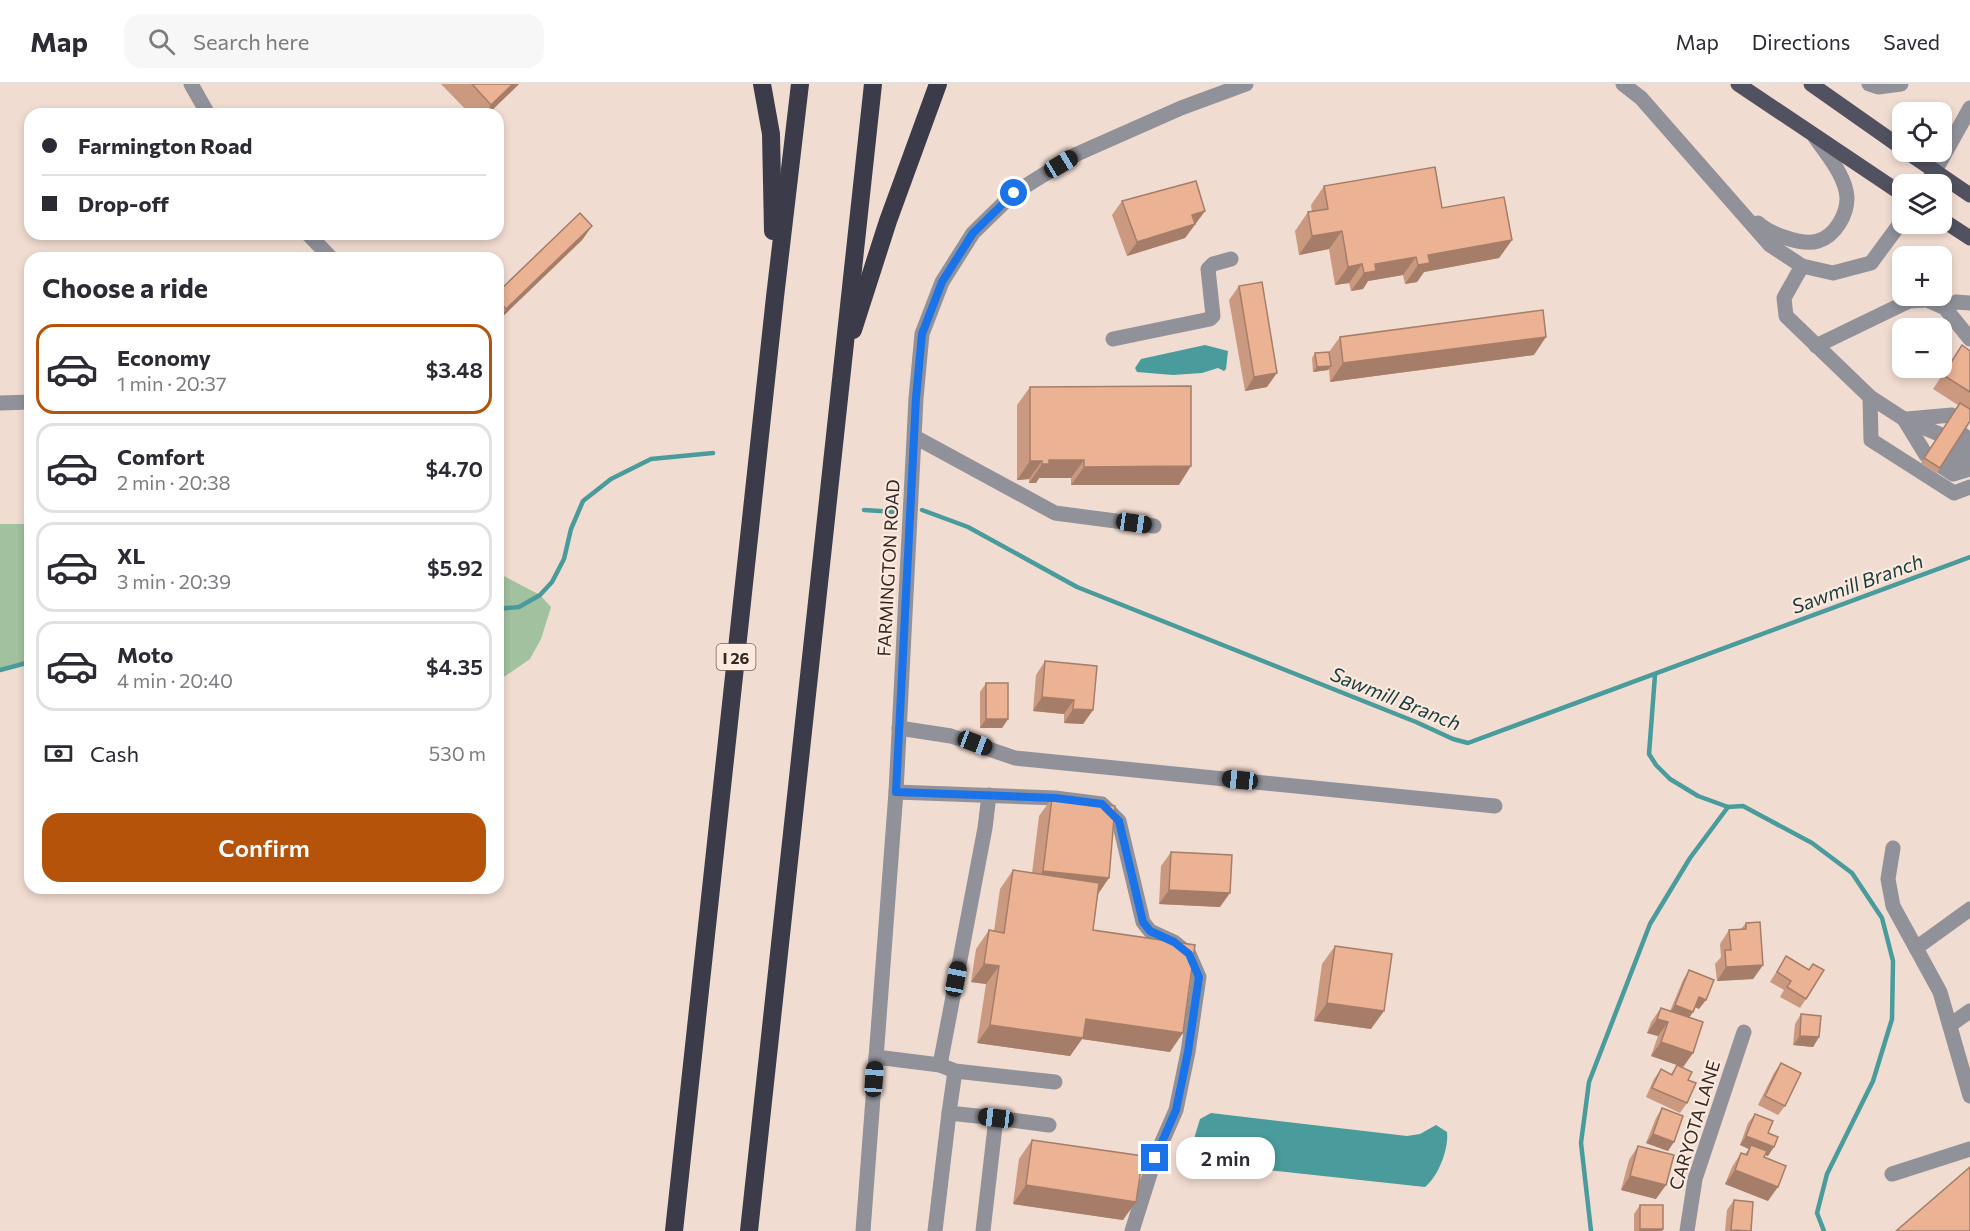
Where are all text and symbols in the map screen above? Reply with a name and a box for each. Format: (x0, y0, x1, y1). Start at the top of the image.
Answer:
search box (124, 14, 544, 68)
text: Map (30, 24, 88, 58)
icon: search (145, 25, 178, 58)
text: Search here (193, 28, 309, 55)
text: Map (1676, 29, 1719, 54)
text: Directions (1752, 29, 1850, 54)
text: Saved (1883, 29, 1940, 54)
map controls (1892, 102, 1952, 378)
button: locate (1892, 102, 1952, 162)
text: Farmington Road (78, 132, 252, 159)
car (1041, 147, 1081, 181)
button: layers (1892, 174, 1952, 234)
route start (1000, 179, 1027, 206)
text: Drop-off (78, 190, 169, 217)
button: + (1892, 246, 1952, 306)
text: Choose a ride (42, 271, 208, 304)
button: − (1892, 318, 1952, 378)
icon: car (45, 342, 99, 396)
text: Economy (117, 344, 211, 371)
text: $3.48 (426, 356, 483, 383)
text: 1 min · 20:37 (117, 371, 227, 395)
icon: car (45, 441, 99, 495)
text: Comfort (117, 443, 205, 470)
text: $4.70 (425, 455, 483, 482)
text: 2 min · 20:38 (117, 470, 231, 494)
street label: FARMINGTON ROAD (872, 479, 904, 657)
car (1115, 512, 1153, 534)
icon: car (45, 540, 99, 594)
text: XL (117, 542, 145, 569)
water label: Sawmill Branch (1788, 548, 1926, 618)
text: $5.92 (427, 554, 483, 581)
text: 3 min · 20:39 (117, 569, 231, 593)
icon: car (45, 639, 99, 693)
text: Moto (117, 641, 173, 668)
road number: I 26 (716, 644, 756, 670)
text: $4.35 (426, 653, 483, 680)
water label: Sawmill Branch (1327, 661, 1465, 735)
text: 4 min · 20:40 (117, 668, 233, 692)
car (955, 728, 995, 758)
icon: cash (42, 737, 75, 770)
text: Cash (90, 740, 139, 767)
text: 530 m (429, 741, 486, 765)
car (1221, 769, 1259, 791)
button: Confirm (42, 813, 486, 882)
car (944, 960, 968, 998)
street label: CARYOTA LANE (1664, 1058, 1724, 1192)
car (864, 1060, 884, 1098)
car (977, 1107, 1015, 1129)
callout: 2 min (1176, 1137, 1275, 1179)
route end (1141, 1144, 1168, 1171)
text: 2 min (1201, 1146, 1250, 1170)

